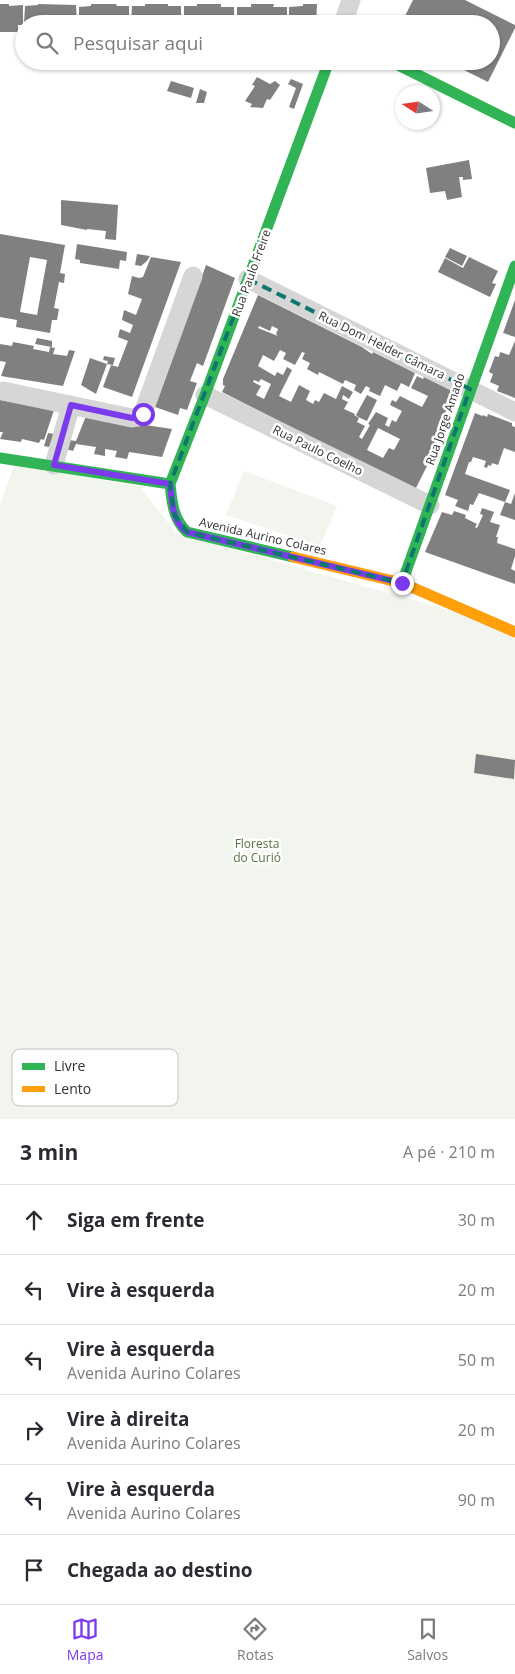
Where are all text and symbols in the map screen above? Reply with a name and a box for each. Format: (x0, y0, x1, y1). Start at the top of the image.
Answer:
search box (15, 15, 500, 70)
icon: search (33, 29, 61, 57)
text: Pesquisar aqui (73, 30, 203, 56)
north arrow (395, 85, 440, 130)
street label: Rua Paulo Freire (227, 227, 275, 319)
street label: Rua Dom Helder Câmara (316, 307, 448, 383)
street label: Rua Jorge Amado (421, 371, 469, 467)
route start (132, 403, 155, 426)
street label: Rua Paulo Coelho (270, 421, 366, 479)
street label: Avenida Aurino Colares (198, 513, 329, 559)
route end (391, 572, 414, 595)
park label: Floresta do Curió (233, 835, 281, 866)
legend (12, 1049, 178, 1106)
text: Livre (54, 1056, 86, 1075)
text: Lento (54, 1079, 91, 1098)
text: 3 min (20, 1138, 78, 1166)
text: A pé · 210 m (403, 1141, 495, 1163)
icon: ahead (20, 1206, 48, 1234)
text: Siga em frente (67, 1207, 204, 1233)
text: 30 m (458, 1209, 495, 1231)
icon: left (20, 1276, 48, 1304)
text: Vire à esquerda (67, 1277, 215, 1303)
text: 20 m (458, 1279, 495, 1301)
text: Vire à esquerda (67, 1336, 215, 1362)
icon: left (20, 1346, 48, 1374)
text: 50 m (458, 1349, 495, 1371)
text: Avenida Aurino Colares (67, 1362, 241, 1384)
text: Vire à direita (67, 1406, 190, 1432)
icon: right (20, 1416, 48, 1444)
text: 20 m (458, 1419, 495, 1441)
text: Avenida Aurino Colares (67, 1432, 241, 1454)
text: Vire à esquerda (67, 1476, 215, 1502)
icon: left (20, 1486, 48, 1514)
text: 90 m (458, 1489, 495, 1511)
text: Avenida Aurino Colares (67, 1502, 241, 1524)
icon: arrive (20, 1556, 48, 1584)
text: Chegada ao destino (67, 1557, 253, 1583)
tab: Mapa (67, 1615, 104, 1664)
tab: Rotas (237, 1615, 274, 1664)
tab: Salvos (407, 1615, 448, 1664)

